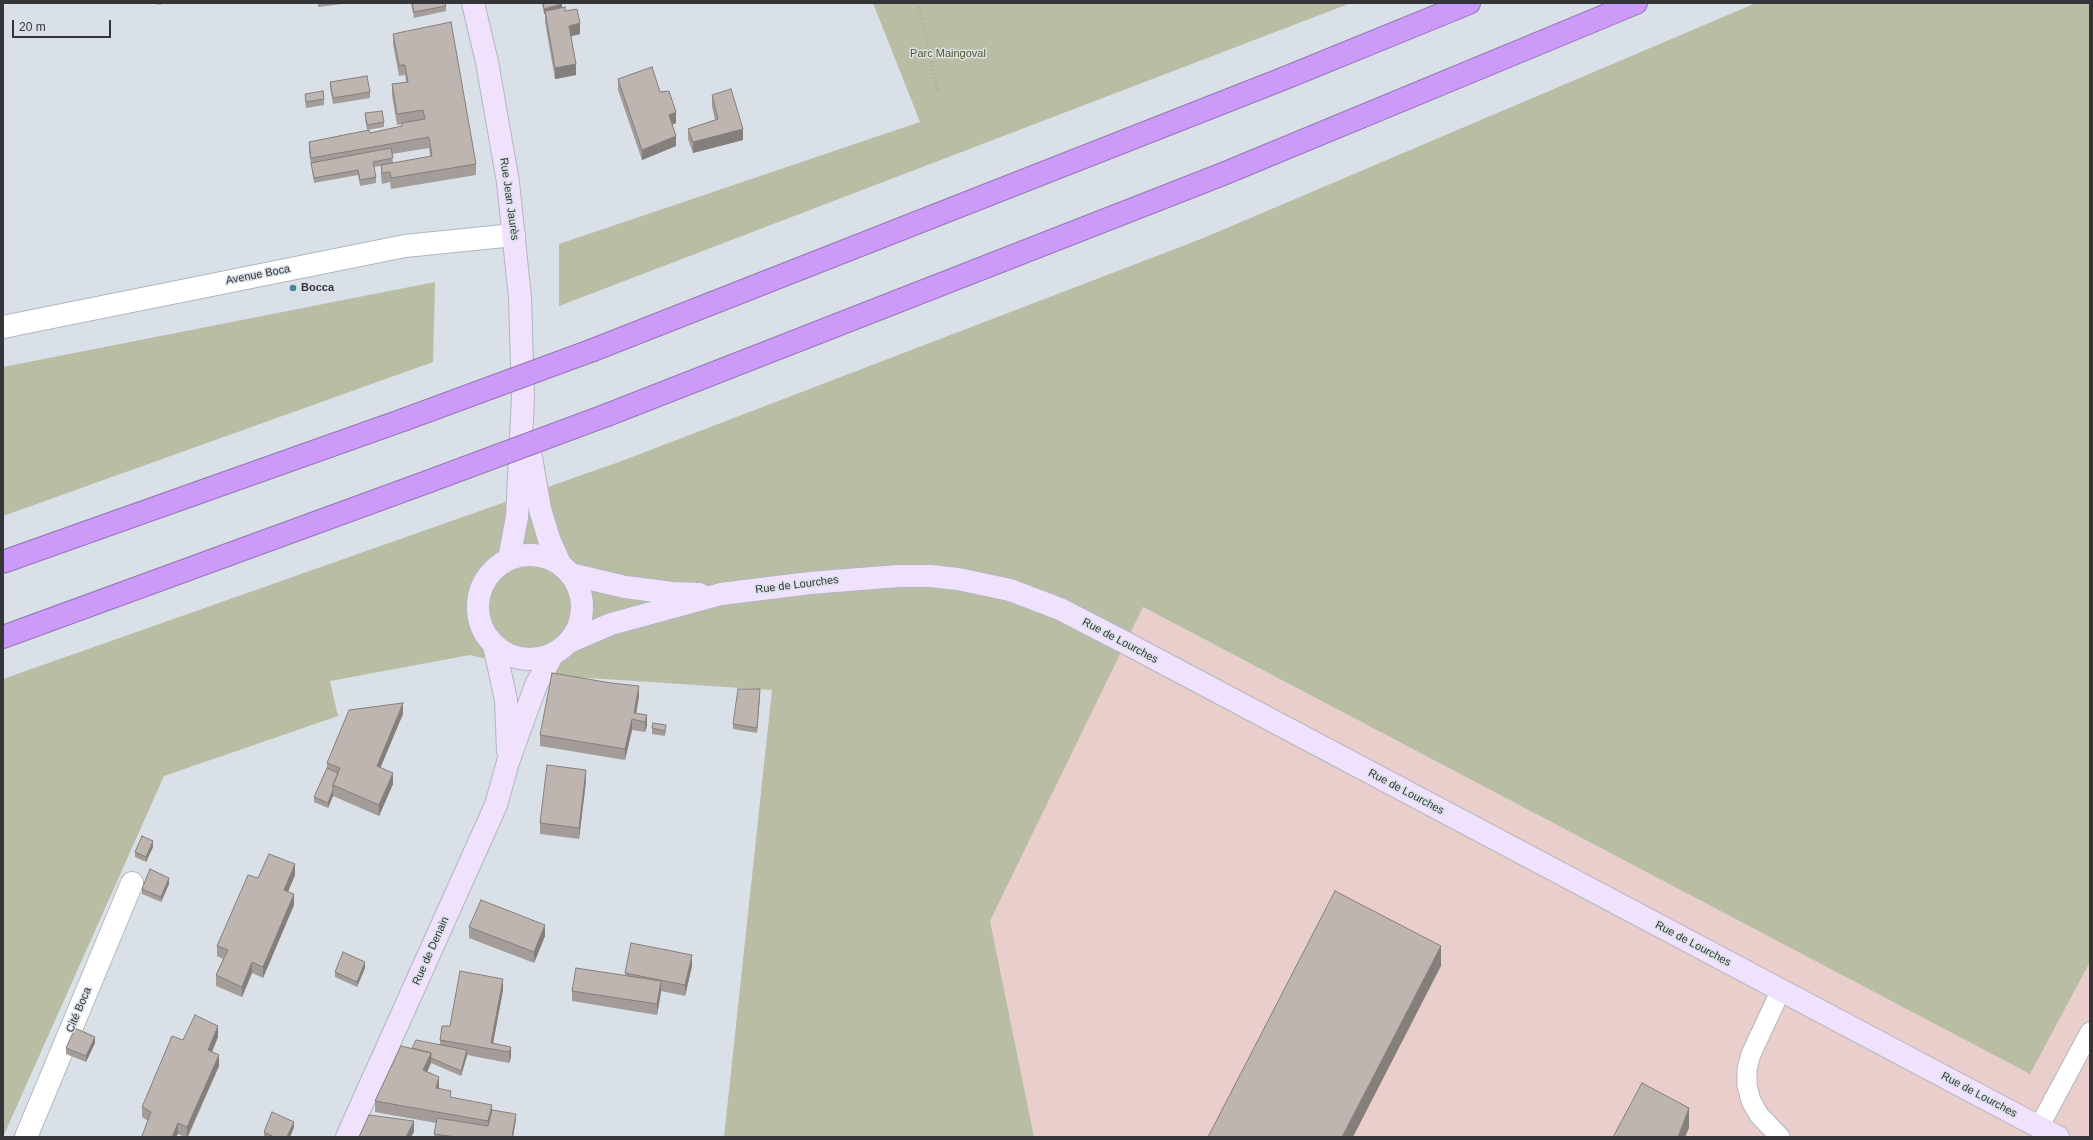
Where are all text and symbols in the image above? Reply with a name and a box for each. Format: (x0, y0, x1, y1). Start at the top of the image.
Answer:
scale bar (14, 12, 113, 38)
text: 20 m (19, 20, 46, 34)
park label: Parc Maingoval (910, 47, 986, 61)
street label: Rue Jean Jaurès (497, 157, 521, 241)
street label: Avenue Boca (225, 262, 291, 288)
place label: Bocca (301, 281, 334, 295)
marker: Bocca (288, 283, 298, 293)
street label: Rue de Lourches (755, 573, 839, 597)
street label: Rue de Lourches (1080, 616, 1160, 666)
street label: Rue de Lourches (1366, 767, 1446, 817)
street label: Rue de Denain (410, 915, 452, 987)
street label: Rue de Lourches (1653, 919, 1733, 969)
street label: Cité Boca (64, 985, 94, 1035)
street label: Rue de Lourches (1939, 1070, 2019, 1120)

